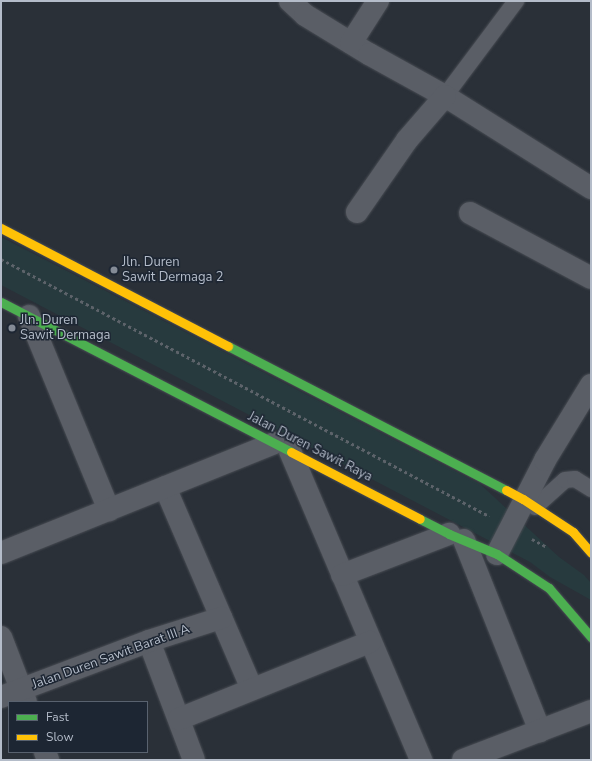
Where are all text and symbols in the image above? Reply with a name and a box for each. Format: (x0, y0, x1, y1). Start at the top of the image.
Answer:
place label: Jln. Duren Sawit Dermaga 2 (122, 255, 224, 286)
marker: Jln. Duren Sawit Dermaga 2 (109, 265, 119, 275)
place label: Jln. Duren Sawit Dermaga (20, 313, 110, 344)
marker: Jln. Duren Sawit Dermaga (7, 323, 17, 333)
street label: Jalan Duren Sawit Raya (245, 409, 375, 485)
street label: Jalan Duren Sawit Barat III A (30, 621, 192, 693)
legend (8, 701, 148, 753)
text: Fast (46, 709, 69, 725)
text: Slow (46, 729, 74, 745)

